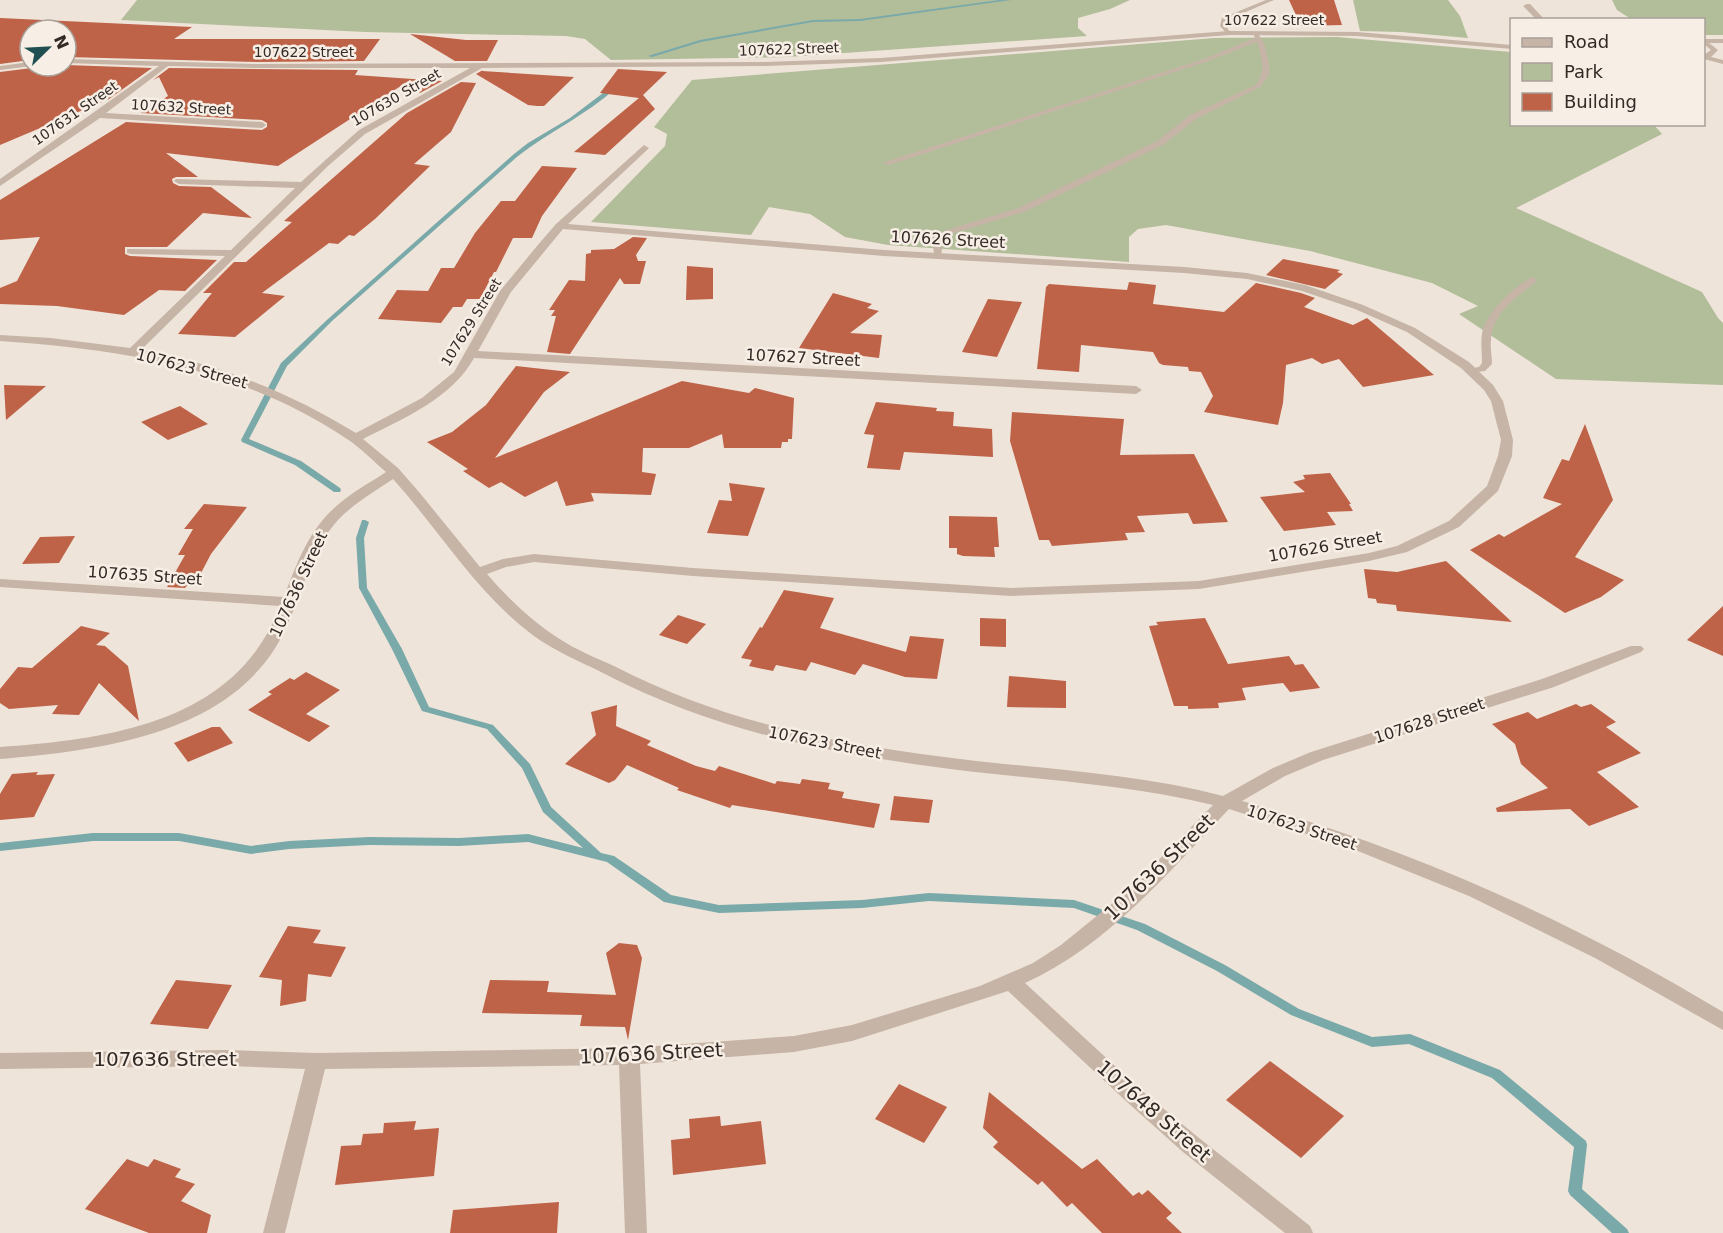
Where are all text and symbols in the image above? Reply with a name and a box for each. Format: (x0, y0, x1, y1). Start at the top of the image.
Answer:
street label: 107622 Street (1224, 12, 1325, 28)
north arrow (18, 18, 78, 78)
legend (1510, 18, 1705, 126)
text: Road (1564, 31, 1609, 52)
text: N (50, 32, 73, 52)
street label: 107622 Street (739, 39, 840, 59)
street label: 107622 Street (254, 44, 355, 60)
text: Park (1564, 61, 1603, 82)
street label: 107630 Street (349, 65, 444, 129)
street label: 107631 Street (29, 77, 121, 148)
text: Building (1564, 91, 1637, 112)
street label: 107632 Street (130, 96, 232, 118)
street label: 107626 Street (890, 227, 1006, 252)
street label: 107629 Street (438, 275, 505, 369)
street label: 107623 Street (134, 344, 250, 393)
street label: 107627 Street (745, 345, 861, 370)
street label: 107626 Street (1267, 527, 1383, 566)
street label: 107636 Street (266, 528, 331, 640)
street label: 107635 Street (87, 562, 203, 589)
street label: 107628 Street (1372, 694, 1487, 747)
street label: 107623 Street (767, 722, 883, 763)
street label: 107623 Street (1244, 801, 1359, 854)
street label: 107636 Street (1099, 808, 1219, 925)
street label: 107636 Street (579, 1037, 723, 1069)
street label: 107636 Street (93, 1047, 237, 1071)
street label: 107648 Street (1092, 1055, 1216, 1167)

